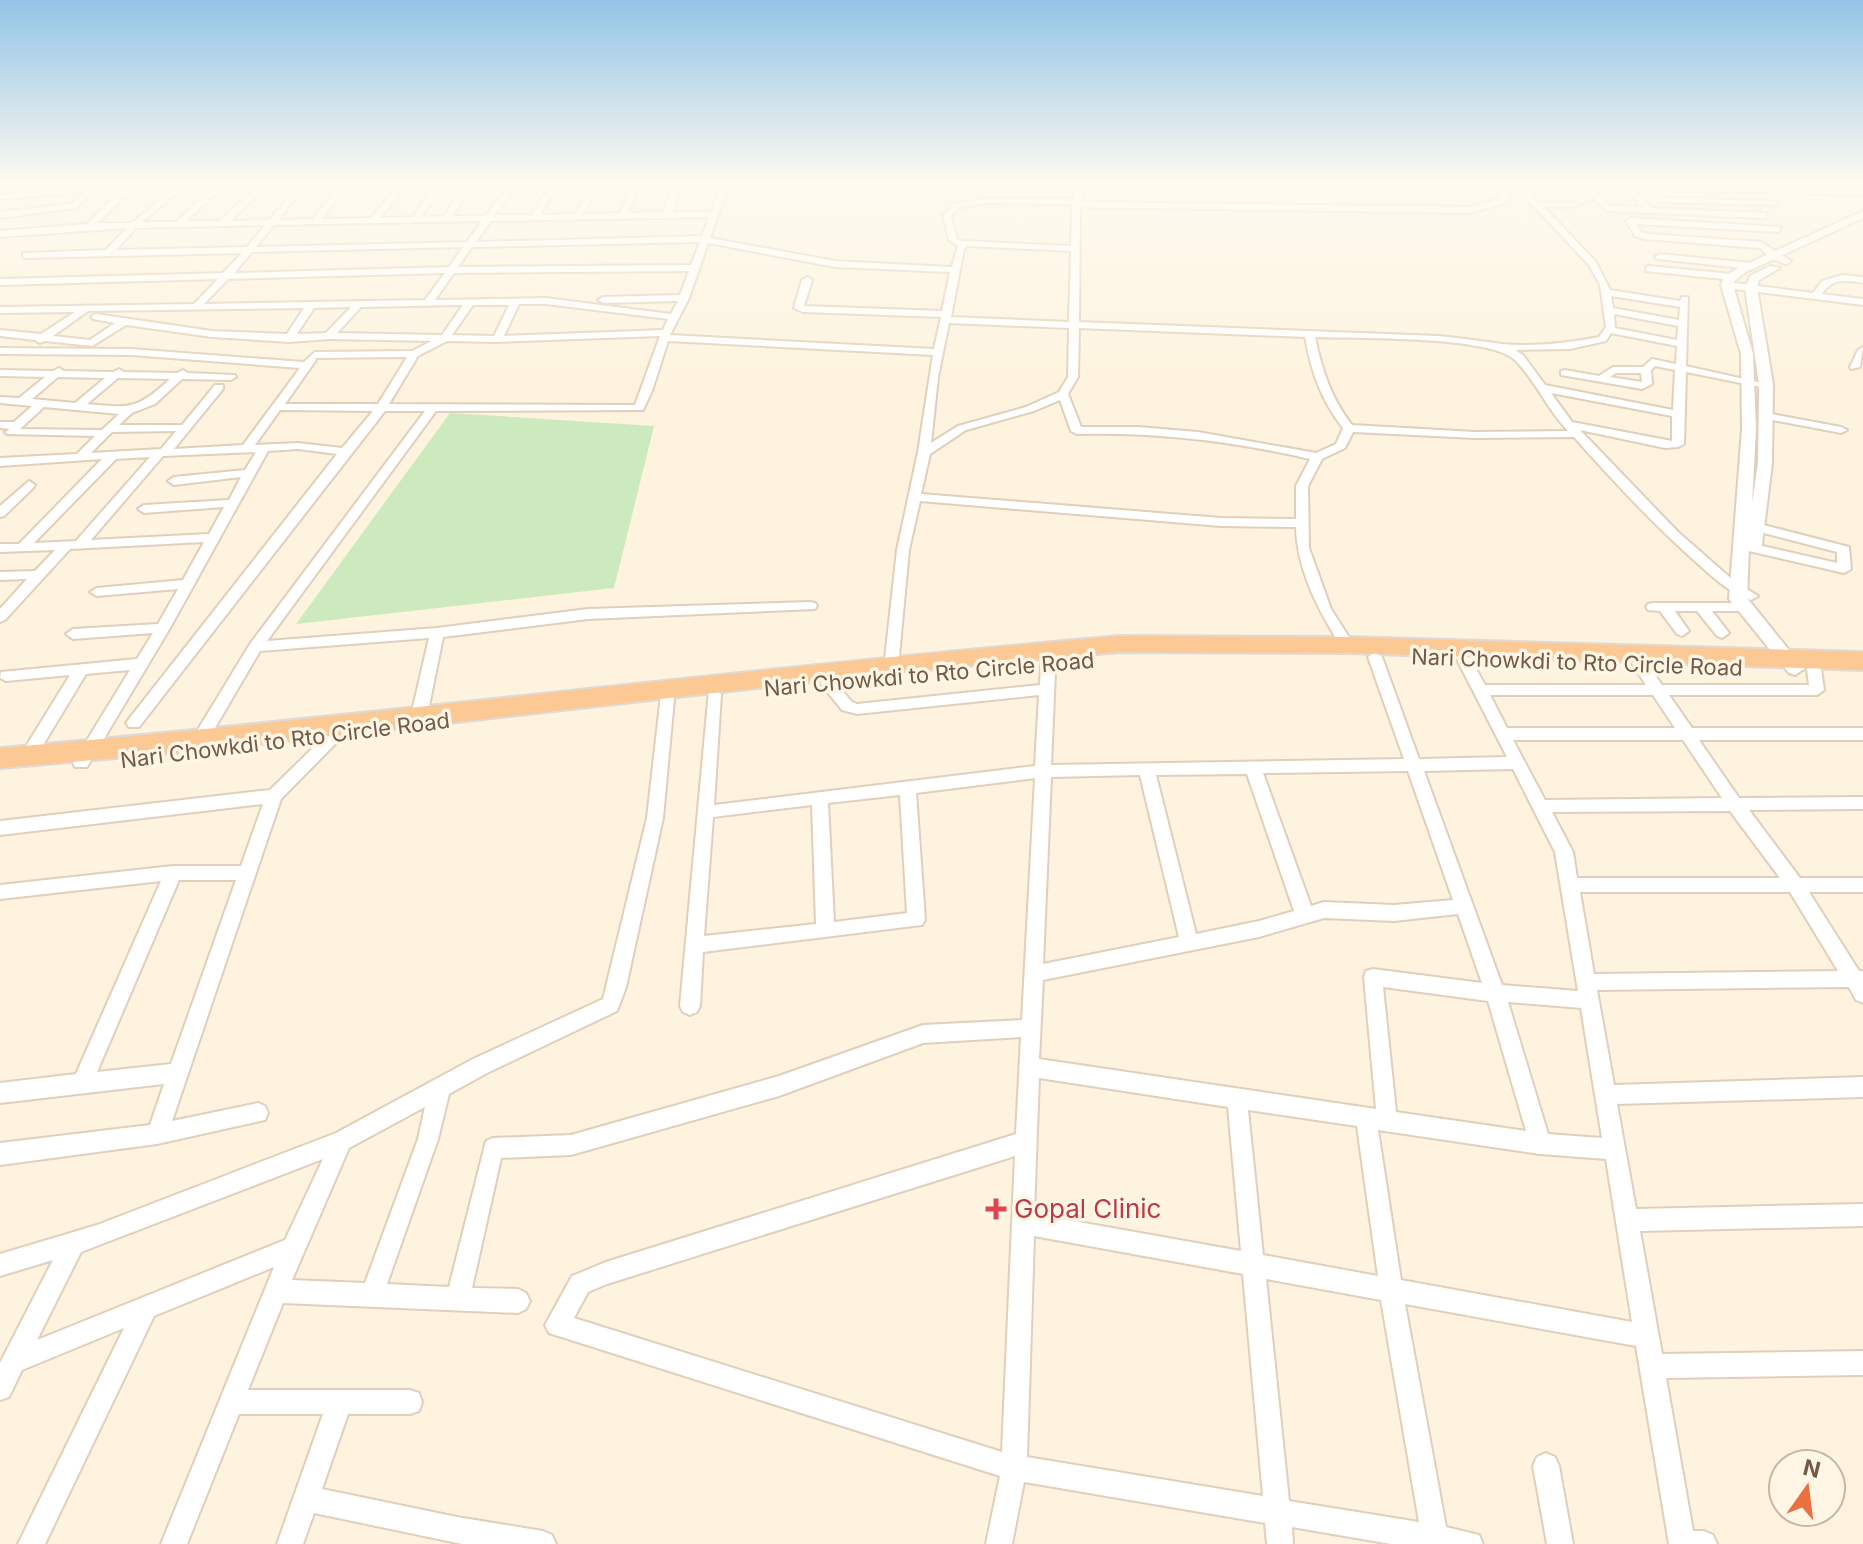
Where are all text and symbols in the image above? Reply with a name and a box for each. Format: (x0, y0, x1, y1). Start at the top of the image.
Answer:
street label: Nari Chowkdi to Rto Circle Road (1411, 643, 1743, 681)
street label: Nari Chowkdi to Rto Circle Road (763, 647, 1095, 701)
street label: Nari Chowkdi to Rto Circle Road (119, 707, 451, 773)
place label: Gopal Clinic (1014, 1193, 1161, 1224)
marker: Gopal Clinic (985, 1198, 1007, 1220)
north arrow (1767, 1448, 1847, 1528)
text: N (1801, 1454, 1823, 1483)

